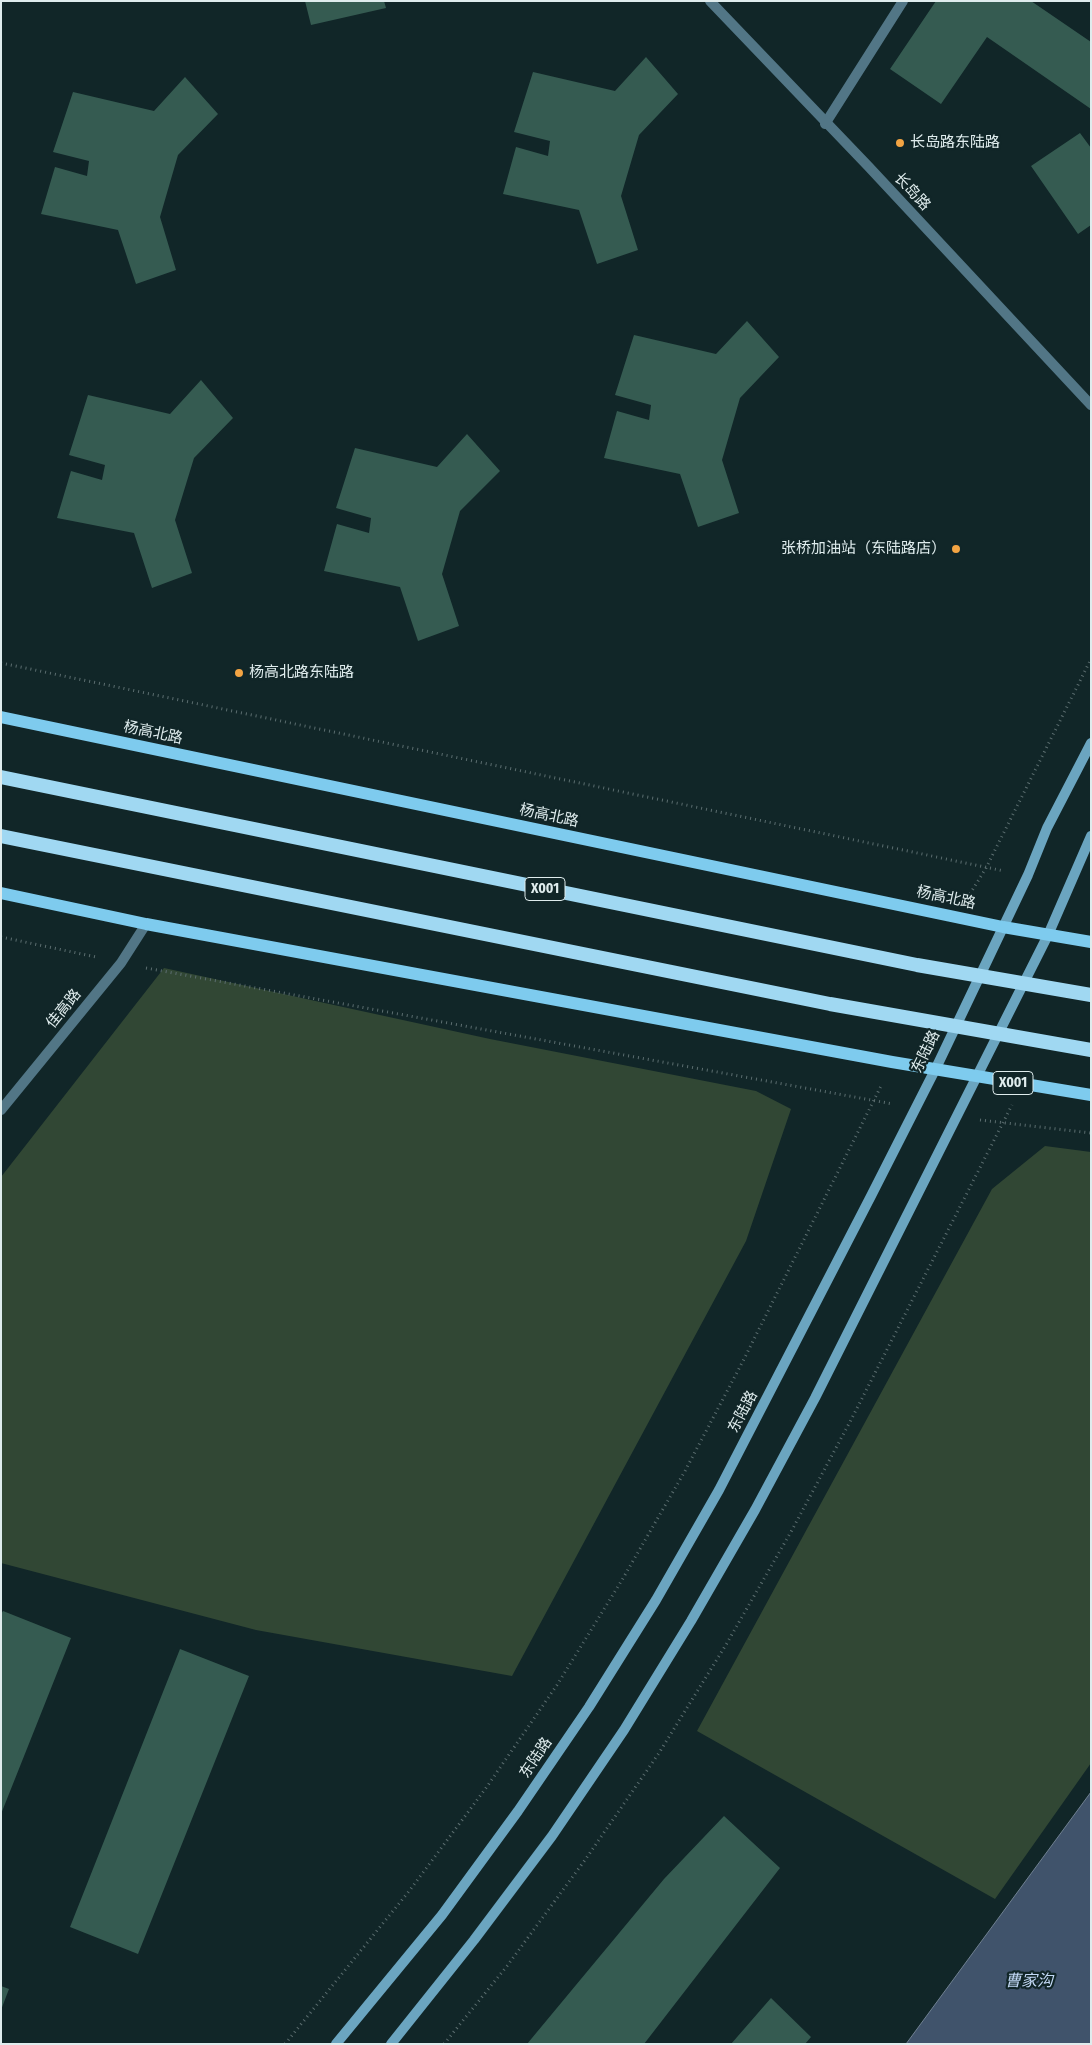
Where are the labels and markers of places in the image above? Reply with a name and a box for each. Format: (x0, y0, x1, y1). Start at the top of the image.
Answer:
place label: 长岛路东陆路 (910, 134, 1000, 152)
marker: 长岛路东陆路 (894, 137, 906, 149)
place label: 张桥加油站（东陆路店） (781, 540, 946, 558)
marker: 张桥加油站（东陆路店） (950, 543, 962, 555)
place label: 杨高北路东陆路 (249, 664, 354, 682)
marker: 杨高北路东陆路 (233, 667, 245, 679)

